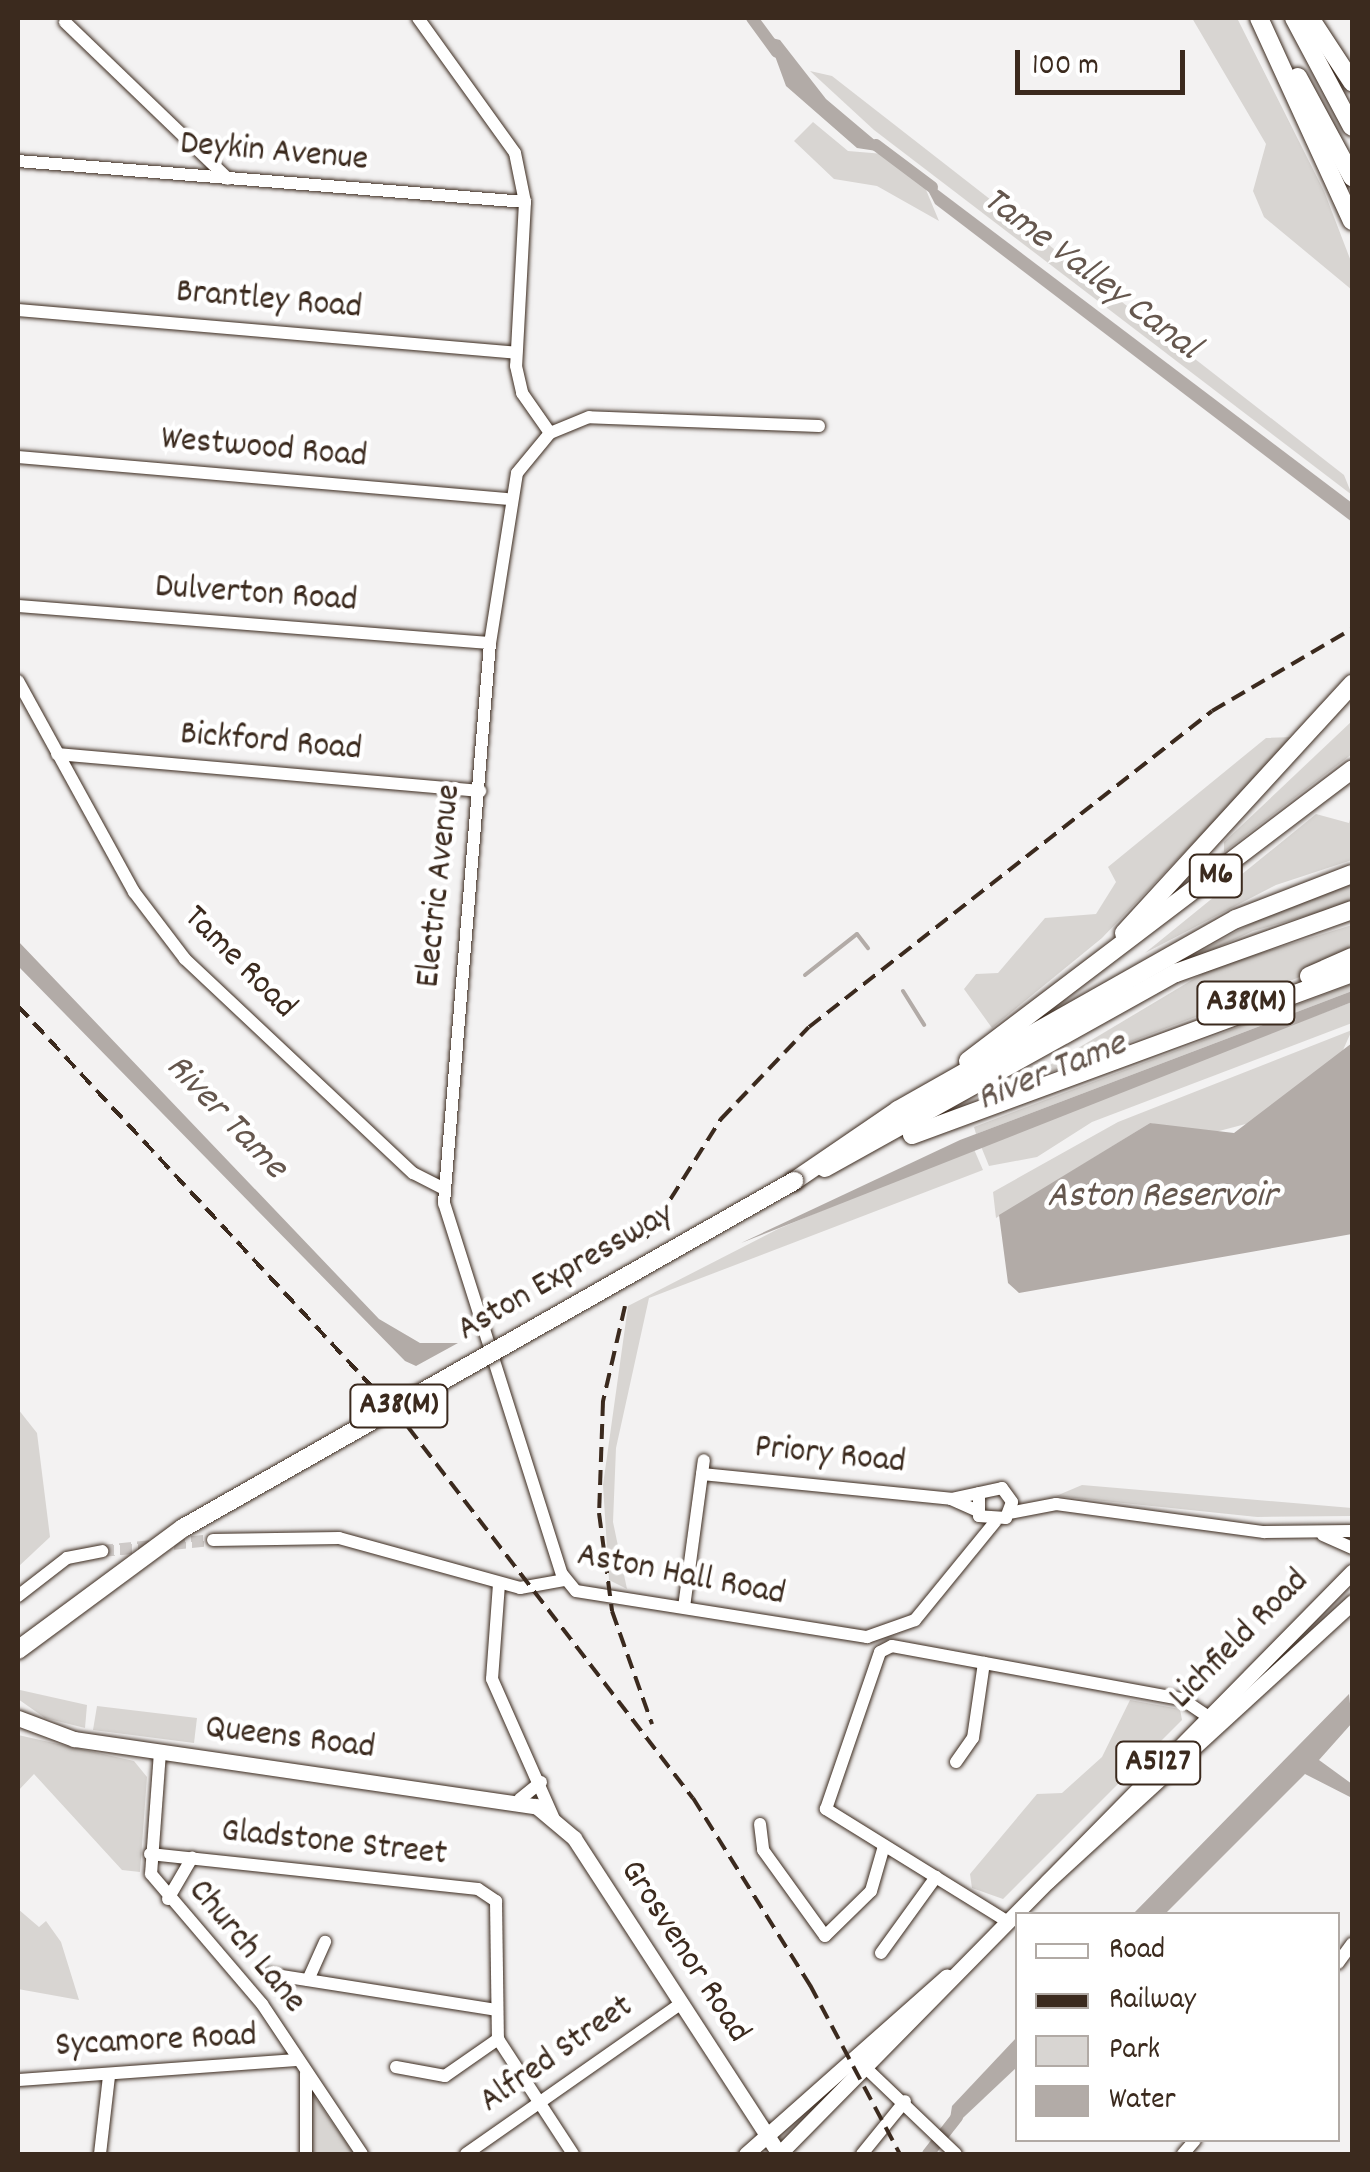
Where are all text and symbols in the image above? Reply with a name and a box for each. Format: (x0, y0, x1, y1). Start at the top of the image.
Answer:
scale bar (1020, 30, 1190, 92)
text: 100 m (1032, 46, 1099, 89)
street label: Deykin Avenue (178, 124, 370, 182)
water label: Tame Valley Canal (972, 178, 1208, 372)
street label: Brantley Road (174, 272, 364, 330)
street label: Westwood Road (159, 419, 369, 479)
street label: Dulverton Road (153, 567, 359, 623)
street label: Bickford Road (178, 714, 364, 772)
street label: Electric Avenue (408, 782, 472, 990)
road number: M6 (1188, 849, 1244, 903)
street label: Tame Road (173, 897, 305, 1029)
road number: A38(M) (1196, 976, 1296, 1030)
water label: River Tame (971, 1023, 1133, 1123)
water label: River Tame (154, 1046, 296, 1190)
water label: Aston Reservoir (1047, 1175, 1277, 1221)
street label: Aston Expressway (450, 1194, 682, 1352)
road number: A38(M) (349, 1379, 449, 1433)
street label: Priory Road (752, 1427, 908, 1485)
street label: Aston Hall Road (573, 1535, 789, 1617)
street label: Lichfield Road (1161, 1561, 1319, 1719)
street label: Queens Road (203, 1708, 377, 1770)
road number: A5127 (1113, 1736, 1203, 1790)
street label: Gladstone Street (219, 1811, 449, 1877)
street label: Grosvenor Road (609, 1853, 759, 2051)
street label: Church Lane (178, 1872, 314, 2022)
legend (1015, 1912, 1340, 2142)
text: Road (1109, 1930, 1165, 1973)
text: Railway (1109, 1980, 1196, 2023)
street label: Alfred Street (472, 1987, 642, 2123)
street label: Sycamore Road (54, 2016, 258, 2068)
text: Park (1109, 2030, 1160, 2073)
text: Water (1109, 2080, 1176, 2123)

